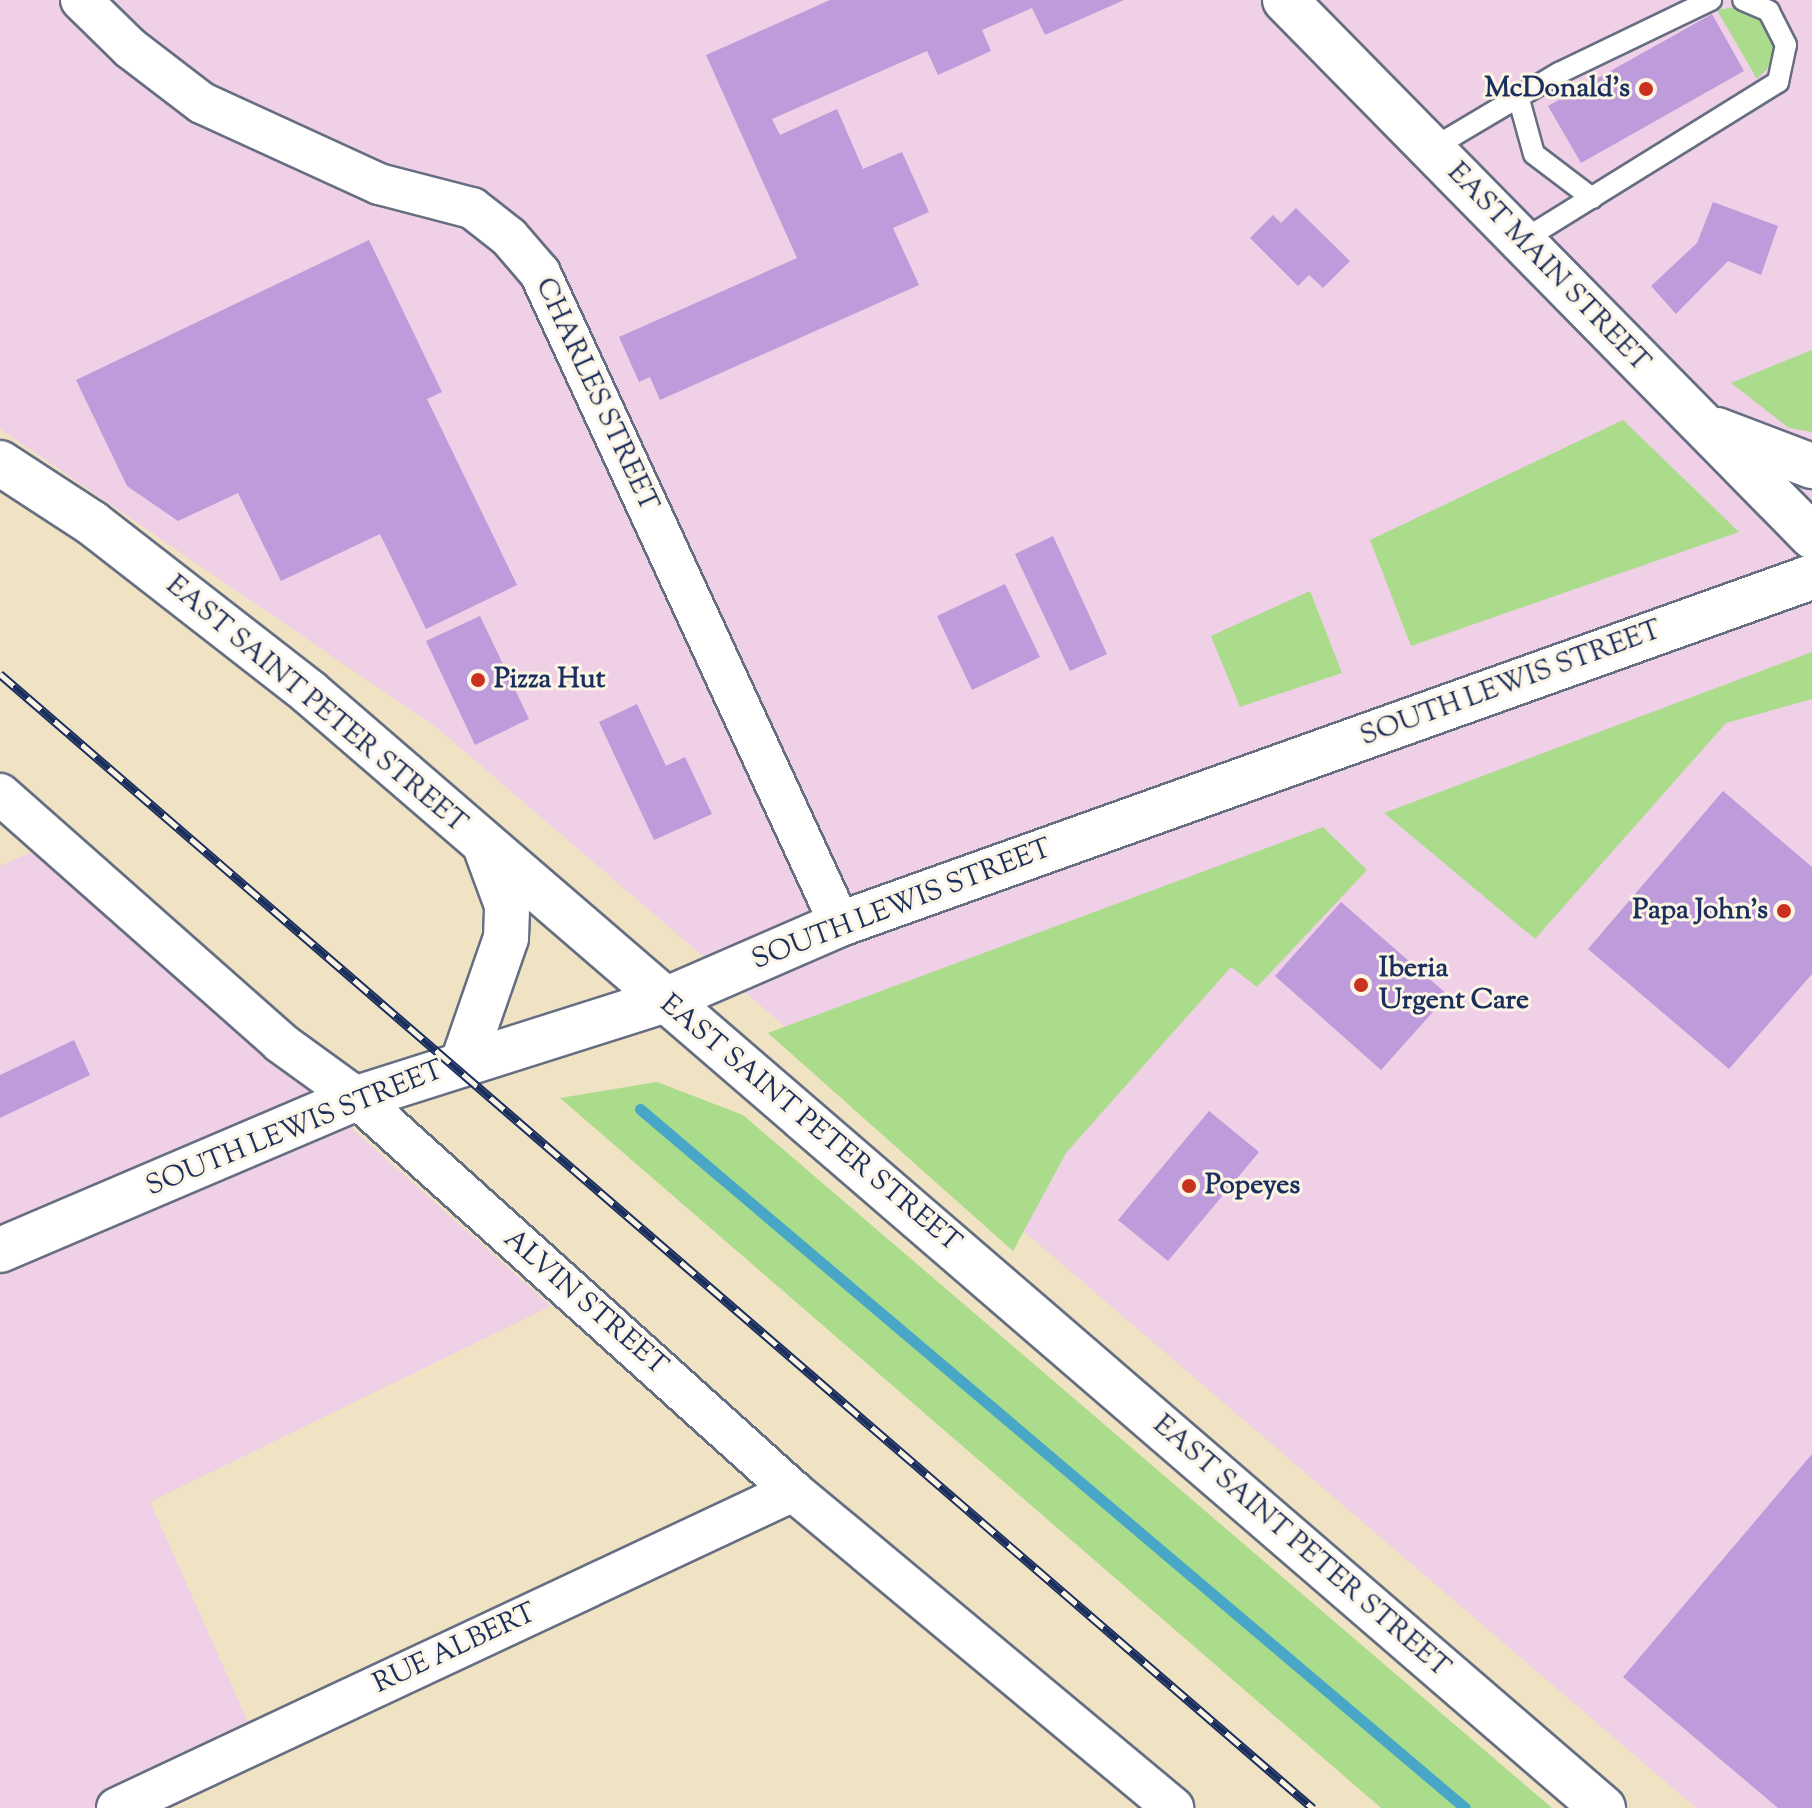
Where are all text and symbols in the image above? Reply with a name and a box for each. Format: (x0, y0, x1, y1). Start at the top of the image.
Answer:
place label: McDonald's (1484, 72, 1630, 106)
marker: McDonald's (1637, 80, 1655, 98)
street label: EAST MAIN STREET (1440, 157, 1656, 379)
street label: CHARLES STREET (527, 273, 665, 517)
street label: EAST SAINT PETER STREET (159, 569, 473, 841)
street label: SOUTH LEWIS STREET (1356, 614, 1666, 754)
place label: Pizza Hut (494, 663, 605, 697)
marker: Pizza Hut (469, 671, 487, 689)
street label: SOUTH LEWIS STREET (748, 832, 1056, 978)
place label: Papa John's (1633, 894, 1768, 928)
marker: Papa John's (1775, 902, 1793, 920)
place label: Iberia Urgent Care (1379, 952, 1529, 1018)
marker: Iberia Urgent Care (1350, 974, 1372, 996)
street label: EAST SAINT PETER STREET (653, 988, 967, 1260)
street label: SOUTH LEWIS STREET (141, 1054, 449, 1204)
place label: Popeyes (1205, 1169, 1300, 1203)
marker: Popeyes (1180, 1177, 1198, 1195)
street label: ALVIN STREET (496, 1223, 674, 1383)
street label: EAST SAINT PETER STREET (1146, 1409, 1456, 1685)
street label: RUE ALBERT (368, 1597, 542, 1701)

